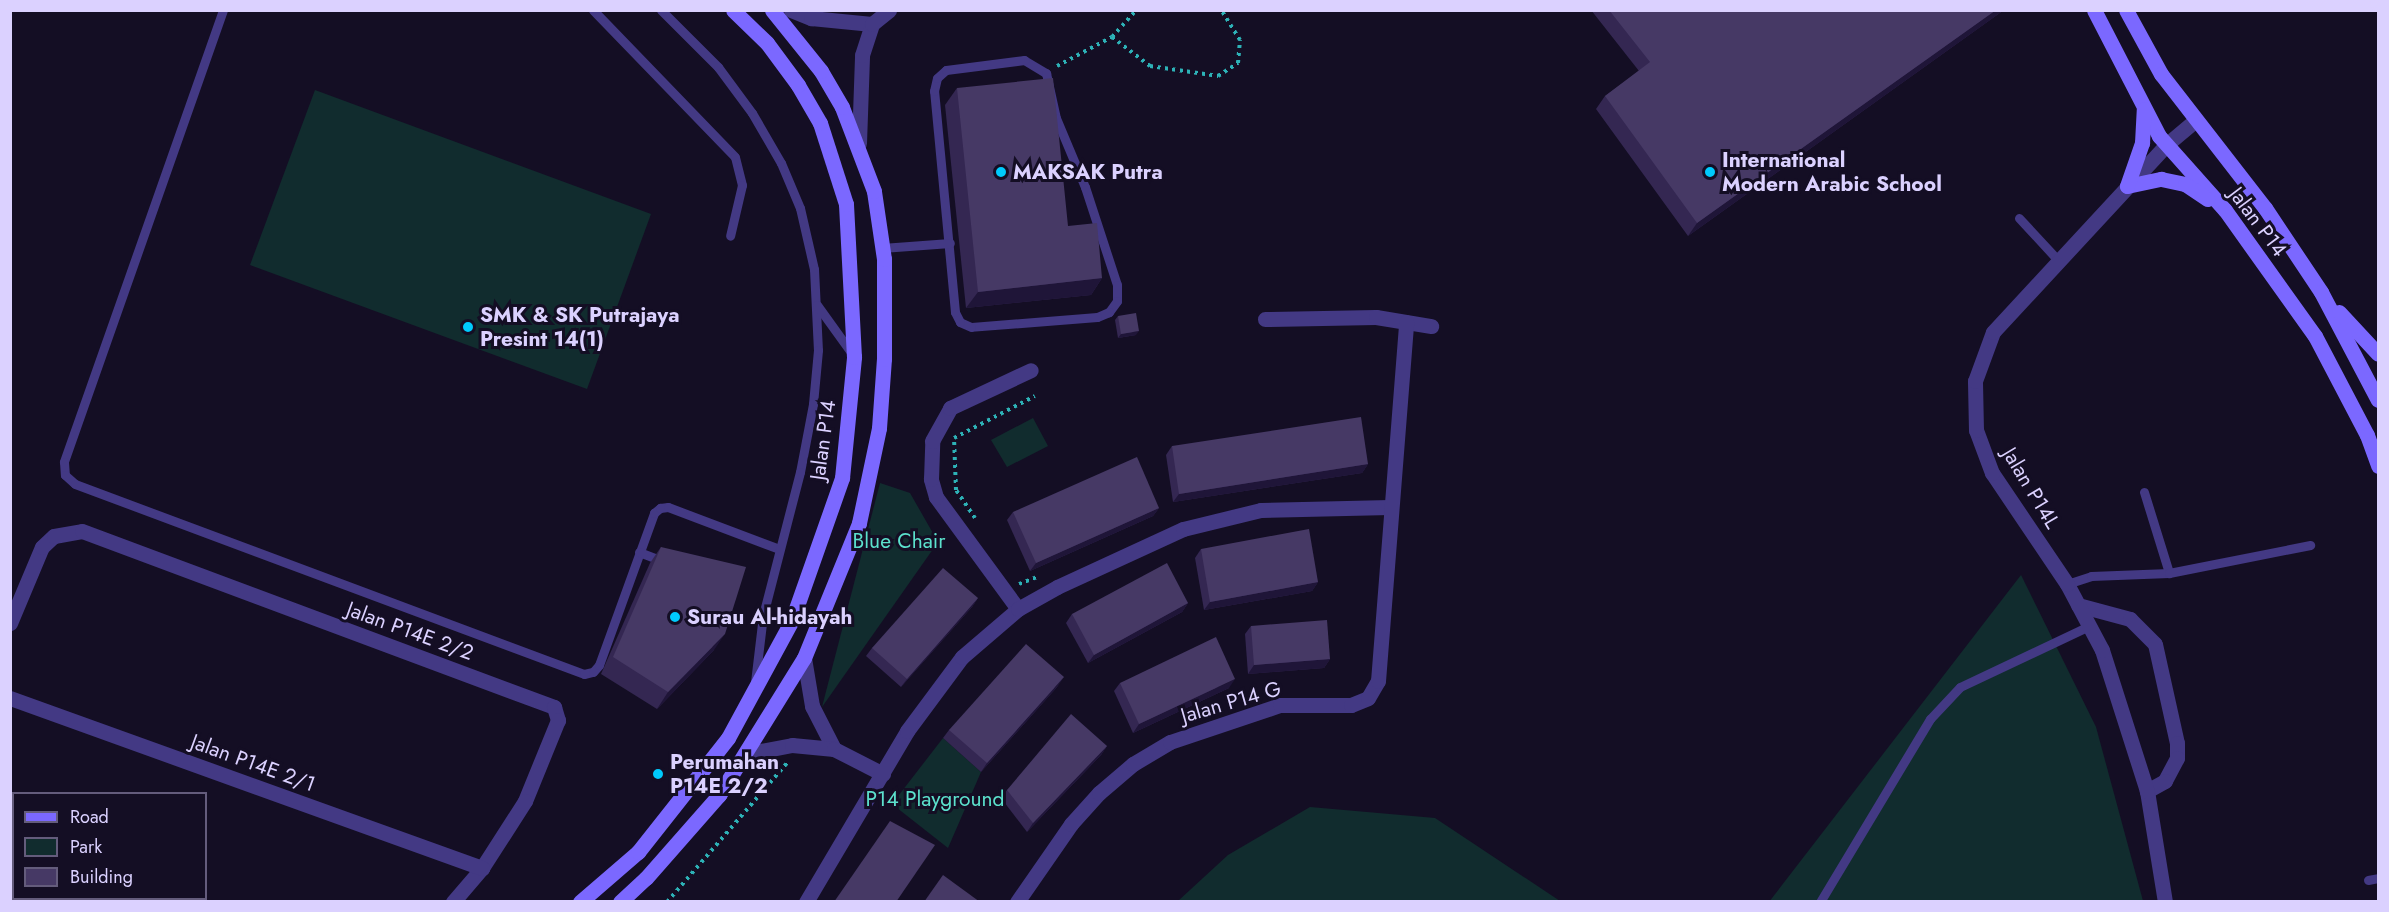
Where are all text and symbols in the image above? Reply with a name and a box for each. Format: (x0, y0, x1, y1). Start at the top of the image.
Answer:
place label: International Modern Arabic School (1722, 147, 1942, 197)
place label: MAKSAK Putra (1013, 159, 1163, 185)
marker: MAKSAK Putra (994, 165, 1008, 179)
marker: International Modern Arabic School (1703, 165, 1717, 179)
street label: Jalan P14 (2224, 182, 2292, 262)
place label: SMK & SK Putrajaya Presint 14(1) (480, 302, 680, 352)
marker: SMK & SK Putrajaya Presint 14(1) (461, 320, 475, 334)
street label: Jalan P14 (805, 398, 841, 482)
street label: Jalan P14L (1997, 443, 2065, 533)
park label: Blue Chair (853, 528, 945, 554)
street label: Jalan P14E 2/2 (343, 596, 477, 666)
place label: Surau Al-hidayah (687, 604, 852, 630)
marker: Surau Al-hidayah (668, 610, 682, 624)
street label: Jalan P14 G (1178, 676, 1284, 728)
street label: Jalan P14E 2/1 (187, 729, 319, 797)
place label: Perumahan P14E 2/2 (670, 749, 779, 799)
marker: Perumahan P14E 2/2 (651, 767, 665, 781)
park label: P14 Playground (865, 786, 1005, 812)
legend (12, 792, 207, 900)
text: Road (70, 804, 109, 830)
text: Park (70, 834, 102, 860)
text: Building (70, 864, 133, 890)

